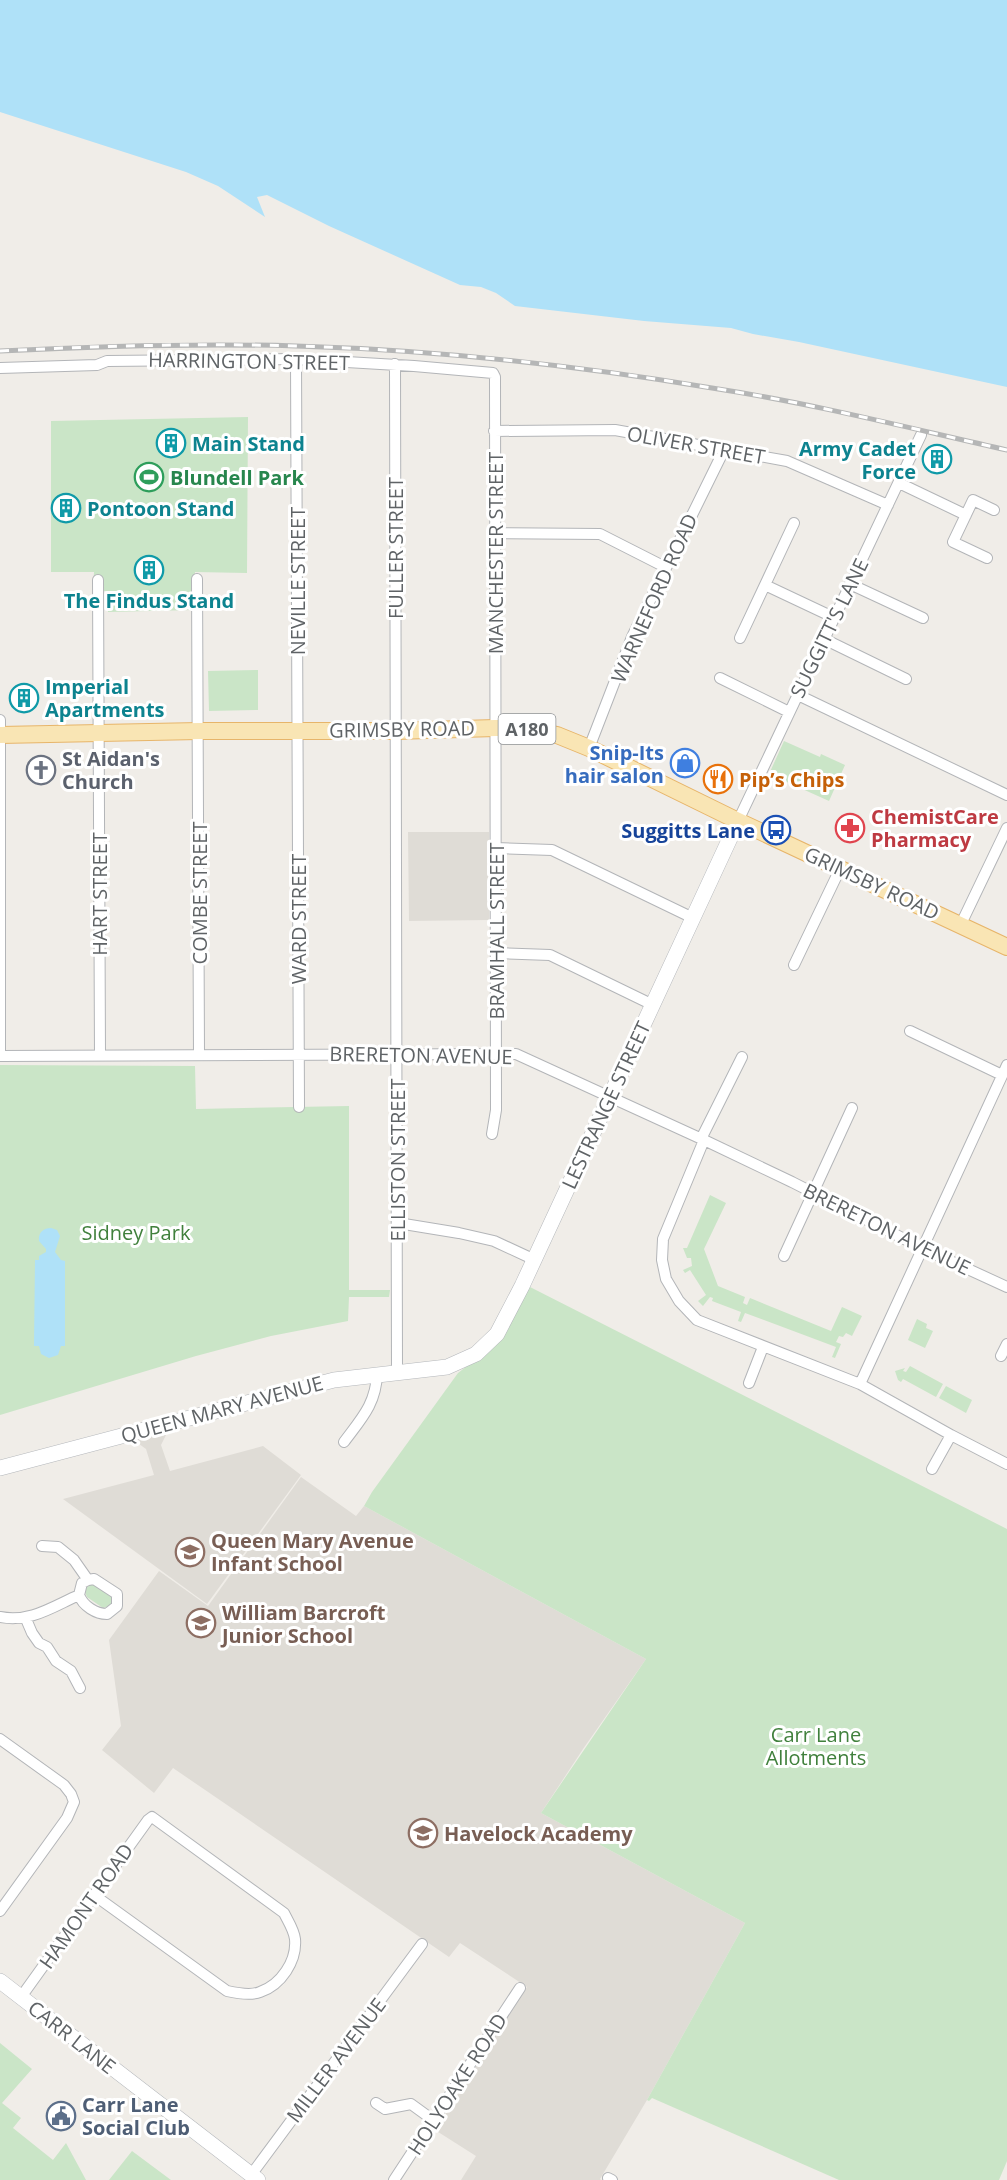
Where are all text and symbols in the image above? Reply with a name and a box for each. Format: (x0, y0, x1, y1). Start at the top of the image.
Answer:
street label: HARRINGTON STREET (148, 346, 350, 376)
street label: OLIVER STREET (625, 420, 767, 470)
building icon: Main Stand (155, 427, 187, 459)
place label: Main Stand (192, 430, 305, 457)
place label: Army Cadet Force (799, 435, 916, 485)
building icon: Army Cadet Force (921, 443, 953, 475)
street label: MANCHESTER STREET (482, 452, 509, 654)
sports icon: Blundell Park (133, 461, 165, 493)
place label: Blundell Park (170, 464, 304, 491)
street label: FULLER STREET (382, 477, 409, 619)
building icon: Pontoon Stand (50, 492, 82, 524)
place label: Pontoon Stand (87, 495, 234, 522)
street label: NEVILLE STREET (284, 507, 311, 655)
street label: WARNEFORD ROAD (605, 509, 703, 687)
building icon: The Findus Stand (133, 554, 165, 586)
street label: SUGGITT'S LANE (784, 554, 874, 702)
place label: The Findus Stand (64, 587, 234, 614)
place label: Imperial Apartments (45, 673, 165, 723)
building icon: Imperial Apartments (8, 682, 40, 714)
street label: GRIMSBY ROAD (329, 714, 475, 744)
road number: A180 (498, 714, 556, 744)
place label: Snip-Its hair salon (565, 739, 664, 789)
place label: St Aidan's Church (62, 745, 160, 795)
shop icon: Snip-Its hair salon (669, 747, 701, 779)
church icon: St Aidan's Church (25, 754, 57, 786)
restaurant icon: Pip’s Chips (702, 763, 734, 795)
place label: Pip’s Chips (739, 766, 844, 793)
place label: ChemistCare Pharmacy (871, 803, 999, 853)
pharmacy icon: ChemistCare Pharmacy (834, 812, 866, 844)
bus stop icon: Suggitts Lane (760, 814, 792, 846)
place label: Suggitts Lane (621, 817, 755, 844)
street label: COMBE STREET (186, 822, 213, 964)
street label: HART STREET (86, 832, 113, 956)
street label: GRIMSBY ROAD (800, 840, 944, 926)
street label: BRAMHALL STREET (483, 843, 510, 1019)
street label: WARD STREET (285, 854, 312, 984)
street label: LESTRANGE STREET (555, 1017, 657, 1193)
street label: BRERETON AVENUE (329, 1040, 513, 1070)
street label: ELLISTON STREET (384, 1079, 411, 1241)
street label: BRERETON AVENUE (799, 1177, 975, 1281)
park label: Sidney Park (82, 1219, 191, 1246)
street label: QUEEN MARY AVENUE (118, 1369, 326, 1449)
place label: Queen Mary Avenue Infant School (211, 1527, 414, 1577)
school or university icon: Queen Mary Avenue Infant School (174, 1536, 206, 1568)
place label: William Barcroft Junior School (220, 1599, 386, 1649)
school or university icon: William Barcroft Junior School (185, 1607, 217, 1639)
park label: Carr Lane Allotments (766, 1721, 866, 1771)
school or university icon: Havelock Academy (407, 1817, 439, 1849)
place label: Havelock Academy (444, 1820, 633, 1847)
street label: HAMONT ROAD (33, 1838, 139, 1974)
street label: MILLER AVENUE (280, 1992, 392, 2128)
street label: CARR LANE (23, 1994, 121, 2080)
street label: HOLYOAKE ROAD (401, 2008, 513, 2160)
place label: Carr Lane Social Club (82, 2091, 190, 2141)
public building icon: Carr Lane Social Club (45, 2100, 77, 2132)

